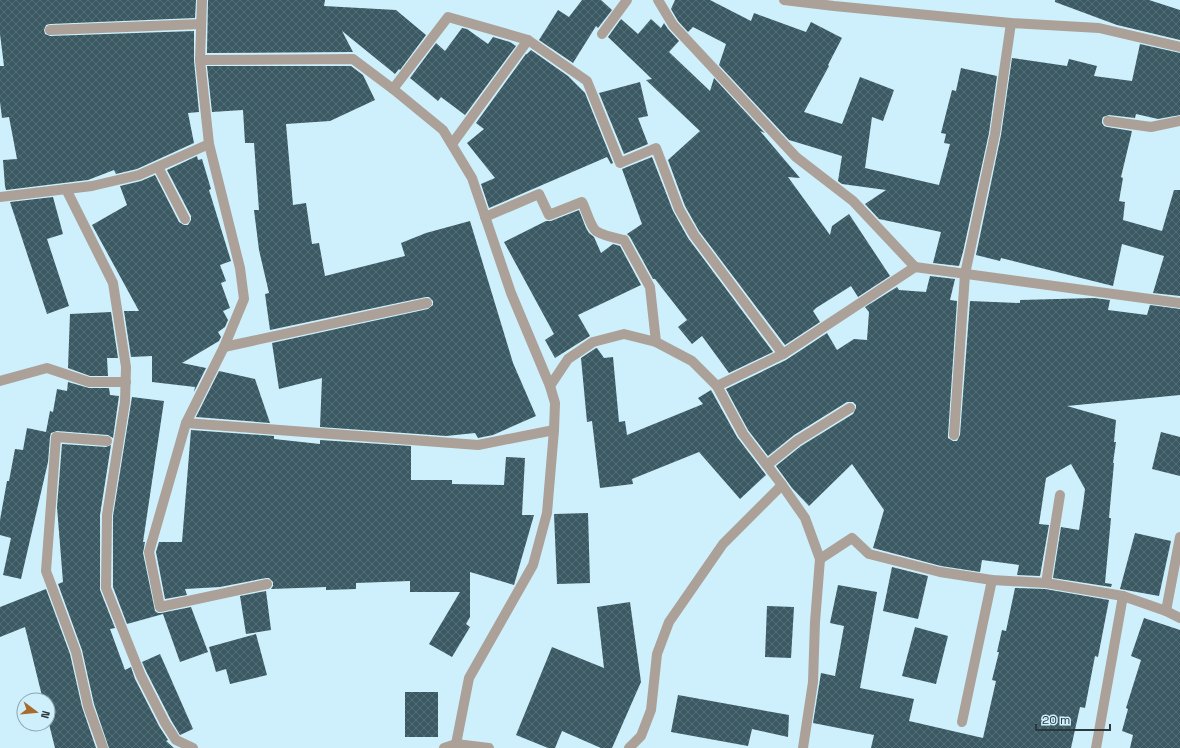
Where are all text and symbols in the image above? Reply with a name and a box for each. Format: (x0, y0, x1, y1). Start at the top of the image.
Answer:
north arrow (16, 692, 56, 732)
scale bar (1036, 706, 1110, 732)
text: N (38, 709, 53, 720)
text: 20 m (1042, 712, 1070, 728)

